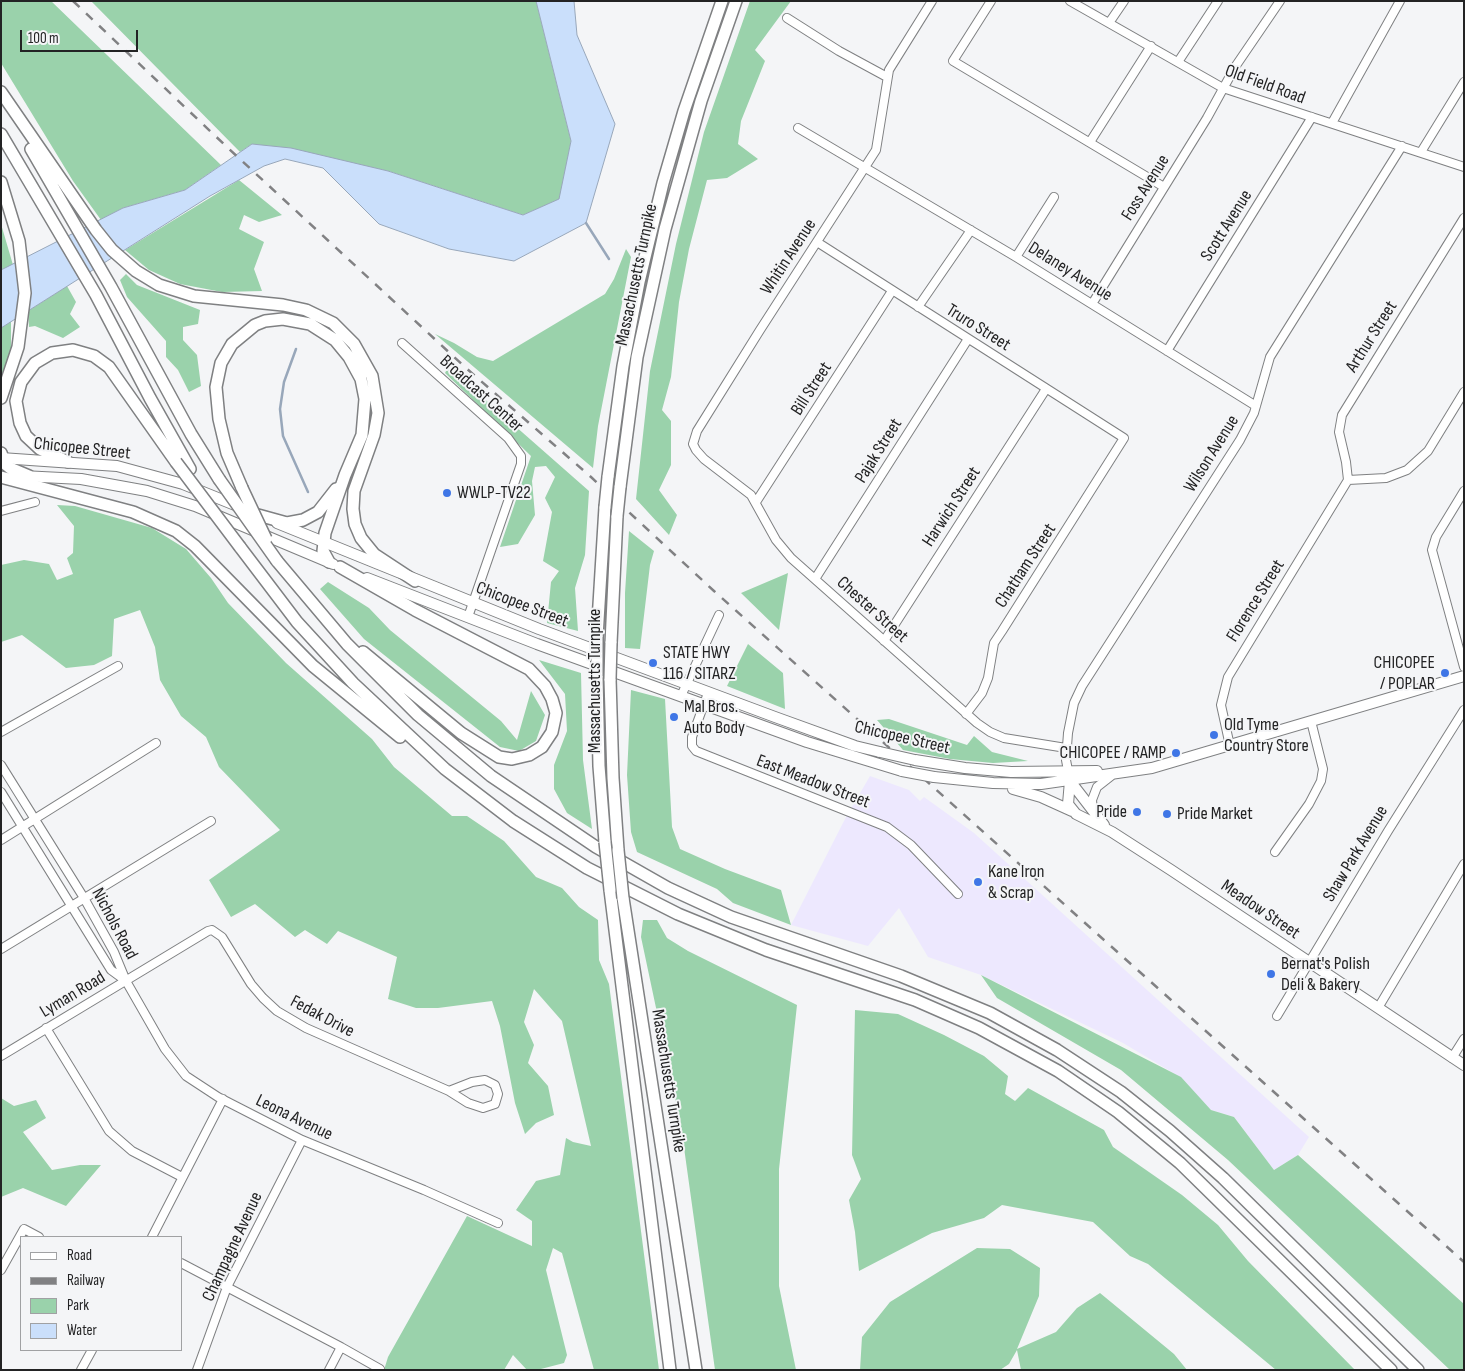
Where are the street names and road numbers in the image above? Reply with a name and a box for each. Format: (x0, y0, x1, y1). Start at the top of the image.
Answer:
street label: Old Field Road (1222, 60, 1308, 110)
street label: Foss Avenue (1117, 151, 1175, 225)
street label: Scott Avenue (1197, 186, 1257, 266)
street label: Massachusetts Turnpike (611, 202, 663, 348)
street label: Whitin Avenue (756, 215, 822, 299)
street label: Delaney Avenue (1024, 238, 1116, 306)
street label: Arthur Street (1342, 297, 1402, 377)
street label: Truro Street (942, 300, 1014, 356)
street label: Broadcast Center (435, 351, 527, 437)
street label: Bill Street (787, 358, 837, 420)
street label: Wilson Avenue (1180, 411, 1244, 497)
street label: Pajak Street (851, 415, 907, 487)
street label: Chicopee Street (33, 433, 131, 465)
street label: Harwich Street (918, 463, 986, 551)
street label: Chatham Street (991, 520, 1061, 612)
street label: Florence Street (1222, 556, 1290, 646)
street label: Chester Street (832, 572, 912, 648)
street label: Chicopee Street (473, 578, 571, 632)
street label: Massachusetts Turnpike (584, 609, 606, 753)
street label: Chicopee Street (852, 717, 952, 759)
street label: East Meadow Street (753, 750, 873, 814)
street label: Shaw Park Avenue (1319, 802, 1393, 906)
street label: Meadow Street (1216, 876, 1304, 944)
street label: Nichols Road (86, 885, 142, 963)
street label: Lyman Road (36, 967, 110, 1023)
street label: Fedak Drive (286, 991, 358, 1043)
street label: Massachusetts Turnpike (646, 1008, 690, 1154)
street label: Leona Avenue (252, 1090, 336, 1146)
street label: Champagne Avenue (198, 1189, 268, 1305)

